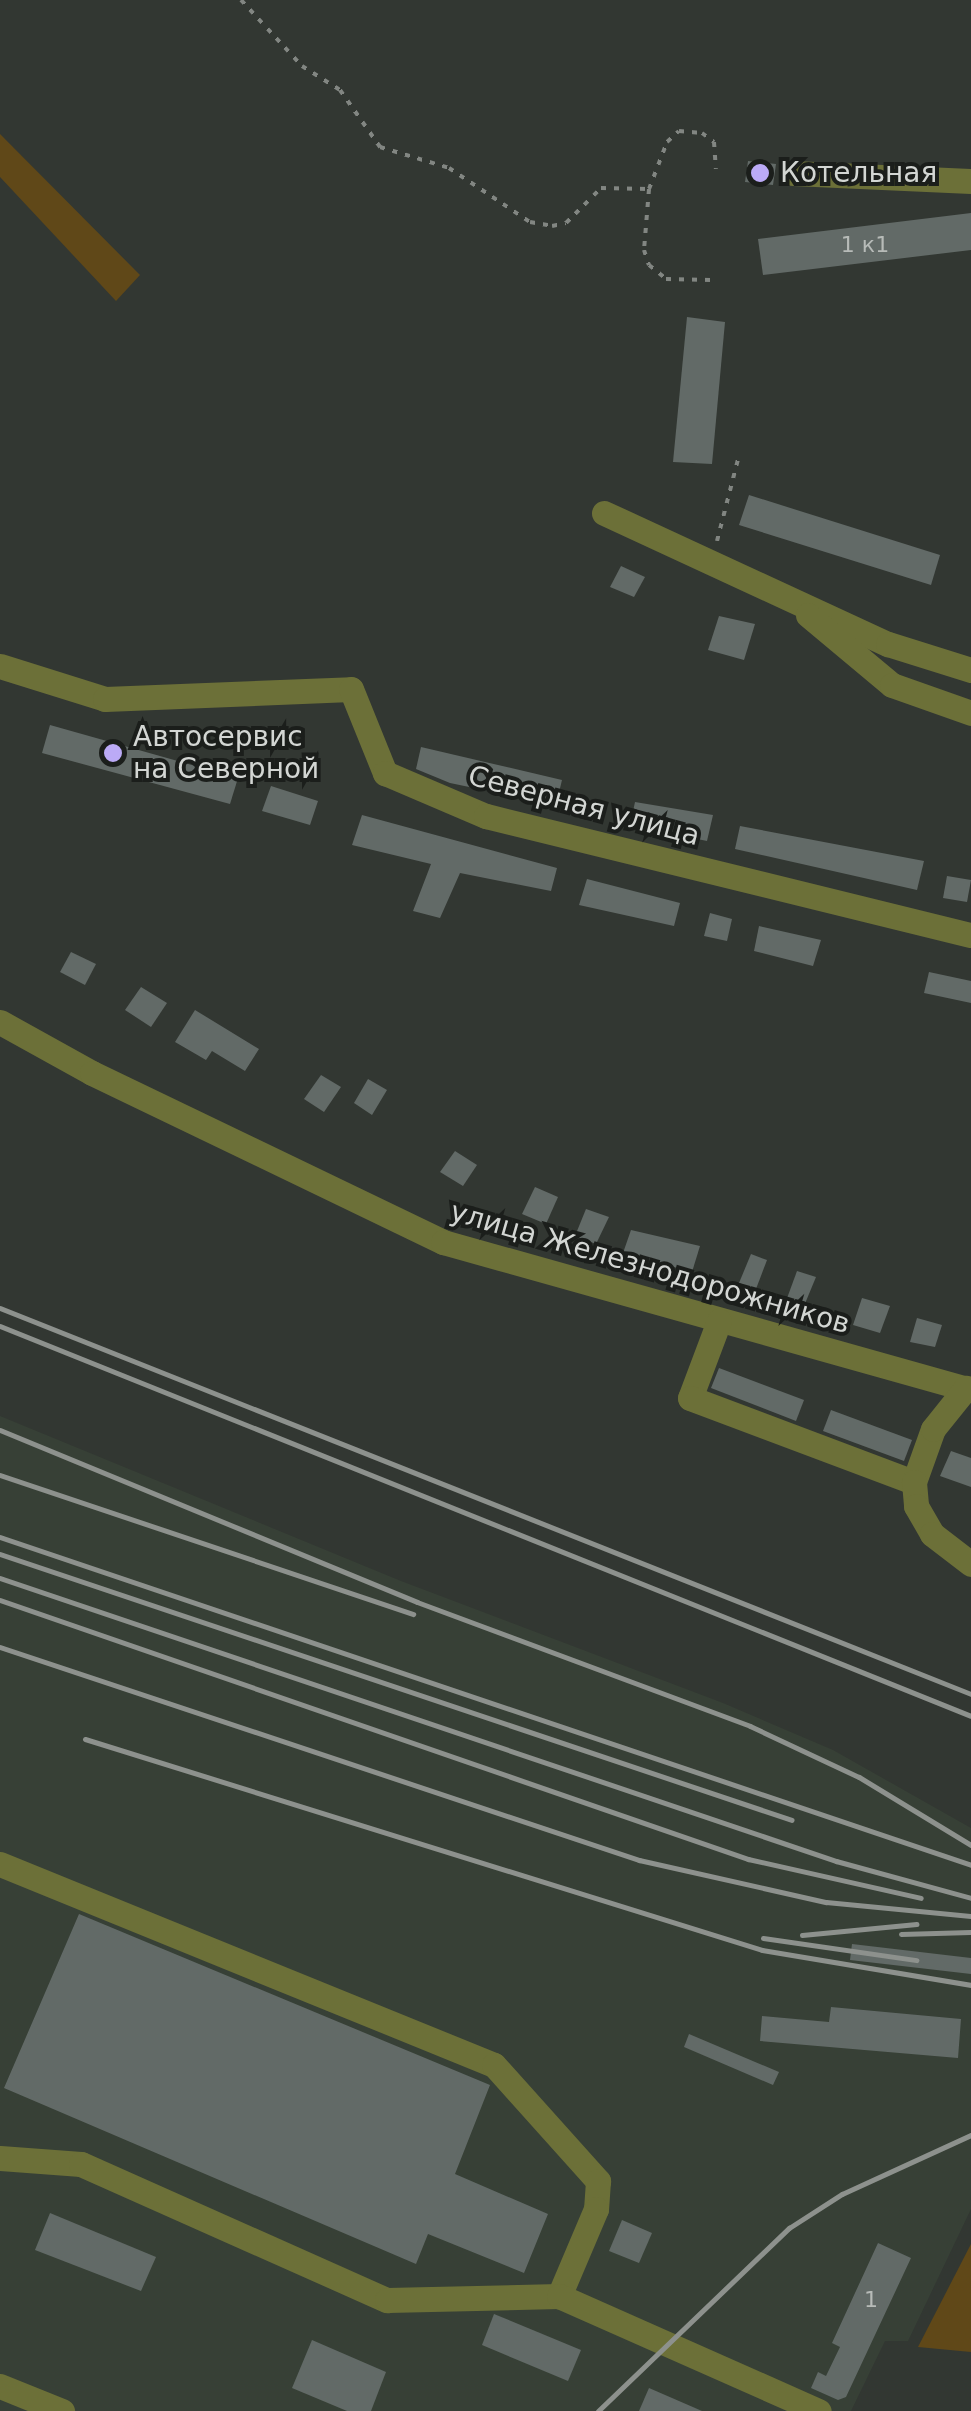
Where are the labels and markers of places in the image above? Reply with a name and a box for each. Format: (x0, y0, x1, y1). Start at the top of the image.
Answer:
place label: Котельная (780, 156, 937, 190)
marker: Котельная (749, 162, 771, 184)
place label: Автосервис на Северной (133, 720, 319, 786)
marker: Автосервис на Северной (102, 742, 124, 764)

